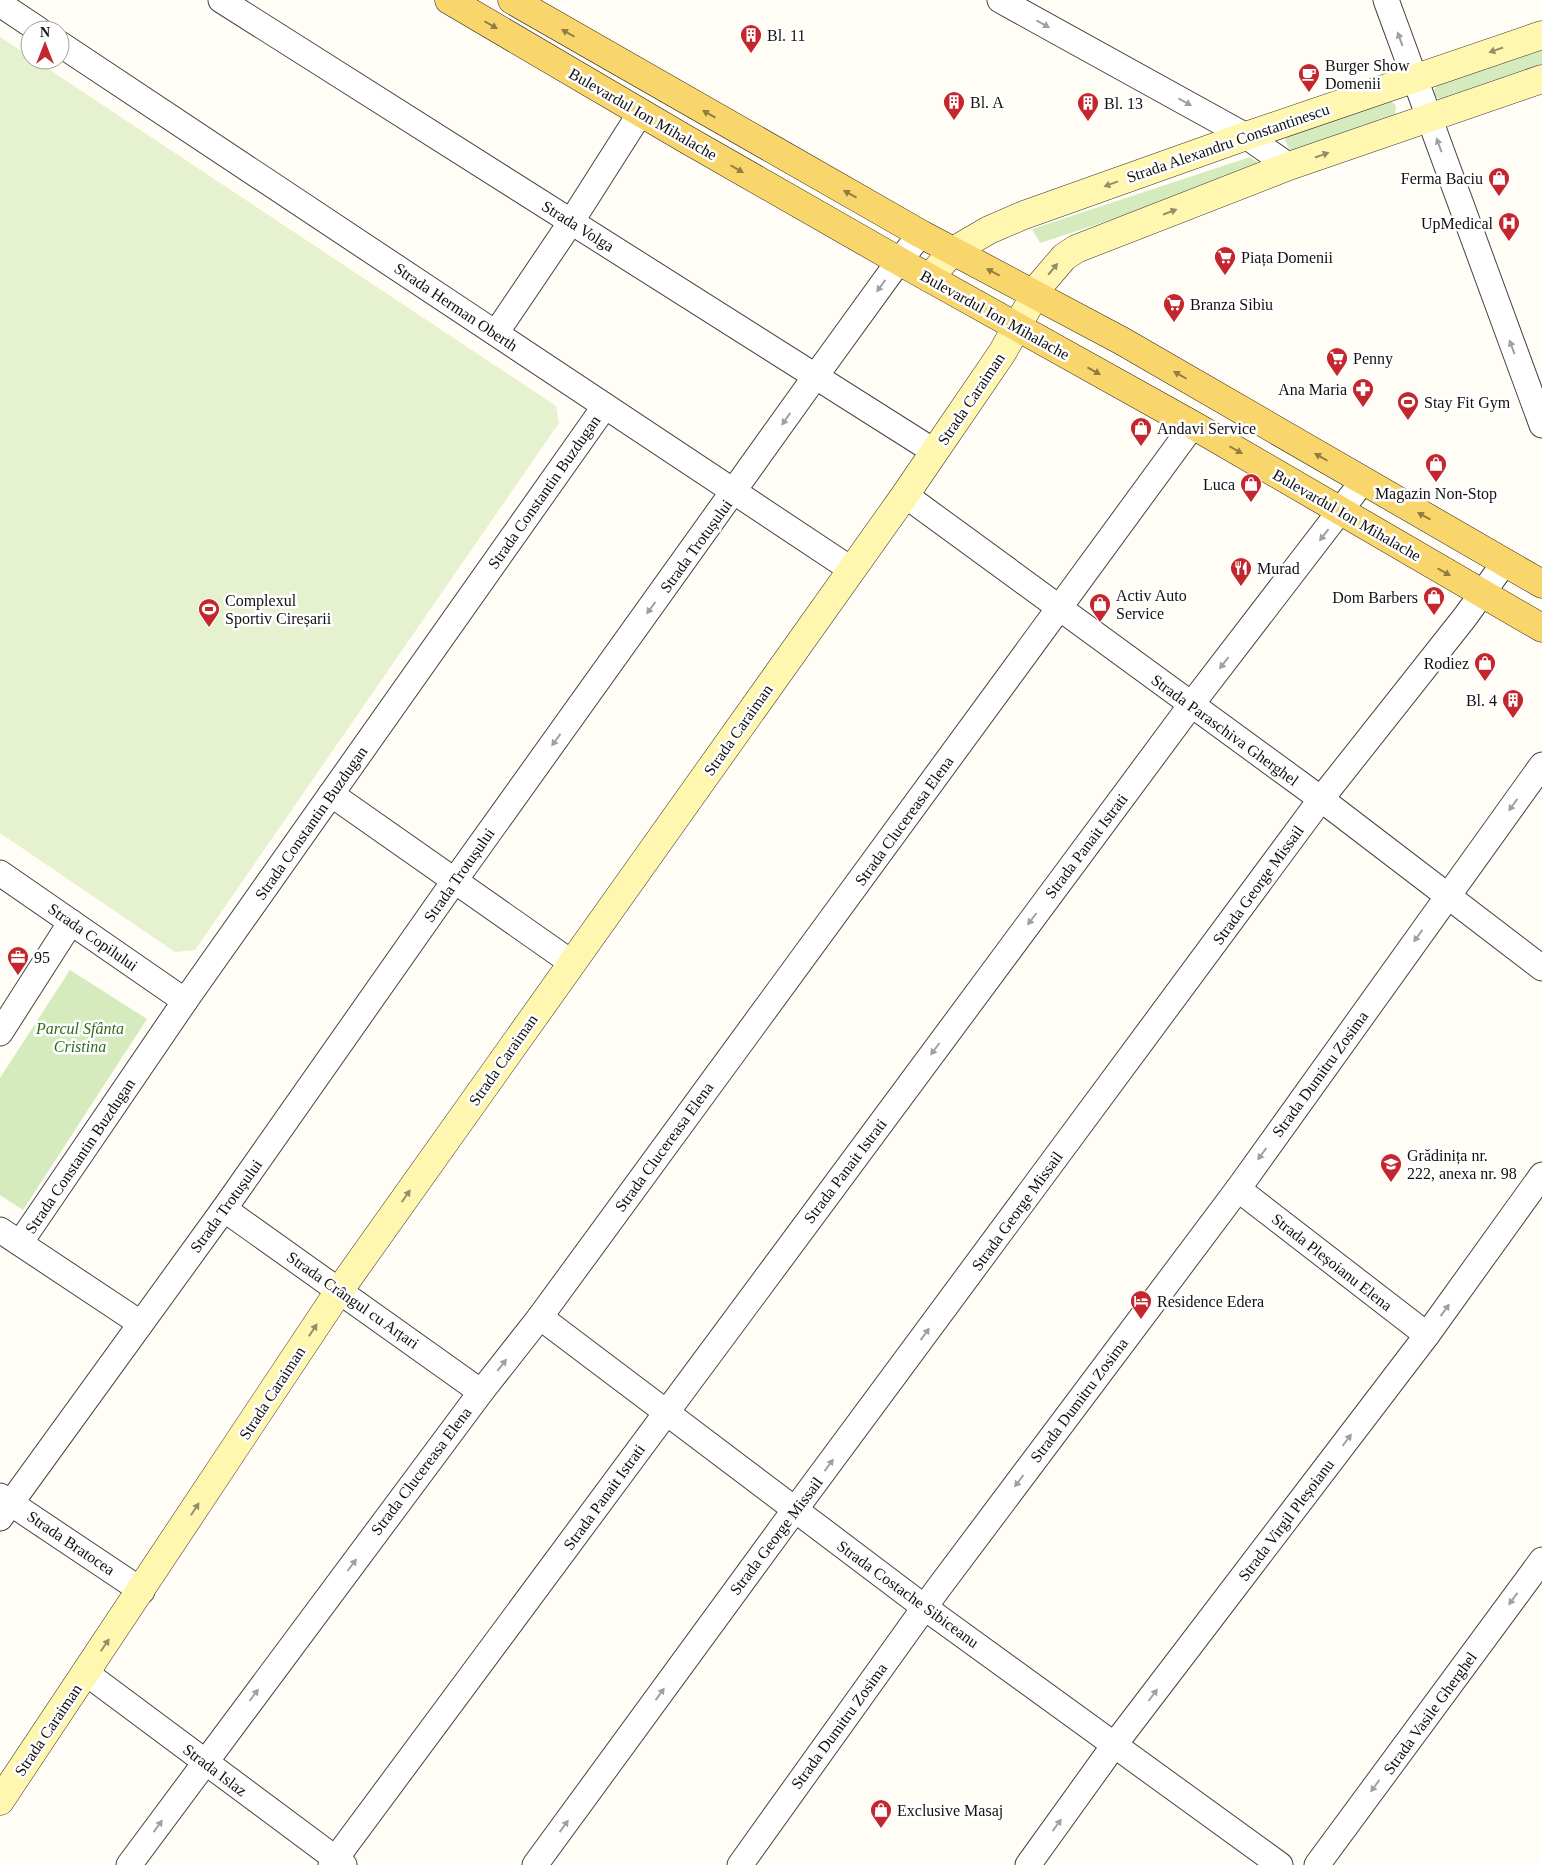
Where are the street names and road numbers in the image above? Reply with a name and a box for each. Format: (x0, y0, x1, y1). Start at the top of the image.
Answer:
street label: Bulevardul Ion Mihalache (566, 65, 720, 163)
street label: Strada Alexandru Constantinescu (1124, 100, 1332, 186)
street label: Strada Volga (538, 197, 617, 256)
street label: Strada Herman Oberth (391, 259, 521, 355)
street label: Bulevardul Ion Mihalache (917, 267, 1073, 363)
street label: Strada Caraiman (934, 350, 1008, 448)
street label: Strada Constantin Buzdugan (485, 412, 604, 572)
street label: Bulevardul Ion Mihalache (1270, 466, 1424, 564)
street label: Strada Trotușului (657, 496, 737, 596)
street label: Strada Paraschiva Gherghel (1148, 671, 1302, 790)
street label: Strada Caraiman (700, 681, 776, 779)
street label: Strada Constantin Buzdugan (252, 743, 371, 903)
street label: Strada Clucereasa Elena (851, 753, 957, 889)
street label: Strada Panait Istrati (1041, 790, 1131, 902)
street label: Strada George Missail (1209, 822, 1308, 948)
street label: Strada Trotușului (420, 824, 499, 926)
street label: Strada Copilului (44, 900, 141, 975)
street label: Strada Dumitru Zosima (1269, 1008, 1371, 1140)
street label: Strada Caraiman (465, 1011, 541, 1109)
street label: Strada Constantin Buzdugan (22, 1075, 139, 1237)
street label: Strada Clucereasa Elena (611, 1079, 717, 1215)
street label: Strada Panait Istrati (800, 1115, 890, 1227)
street label: Strada George Missail (968, 1148, 1067, 1274)
street label: Strada Trotușului (187, 1156, 267, 1256)
street label: Strada Pleșoianu Elena (1268, 1210, 1395, 1315)
street label: Strada Crângul cu Arțari (283, 1248, 423, 1353)
street label: Strada Dumitru Zosima (1027, 1335, 1131, 1465)
street label: Strada Caraiman (236, 1343, 308, 1443)
street label: Strada Clucereasa Elena (367, 1404, 475, 1538)
street label: Strada Panait Istrati (560, 1441, 648, 1553)
street label: Strada Virgil Pleșoianu (1235, 1456, 1338, 1585)
street label: Strada George Missail (726, 1473, 827, 1599)
street label: Strada Bratocea (24, 1508, 118, 1578)
street label: Strada Costache Sibiceanu (834, 1537, 982, 1651)
street label: Strada Vasile Gherghel (1380, 1648, 1481, 1778)
street label: Strada Dumitru Zosima (788, 1660, 890, 1792)
street label: Strada Caraiman (11, 1681, 85, 1779)
street label: Strada Islaz (180, 1741, 250, 1799)

